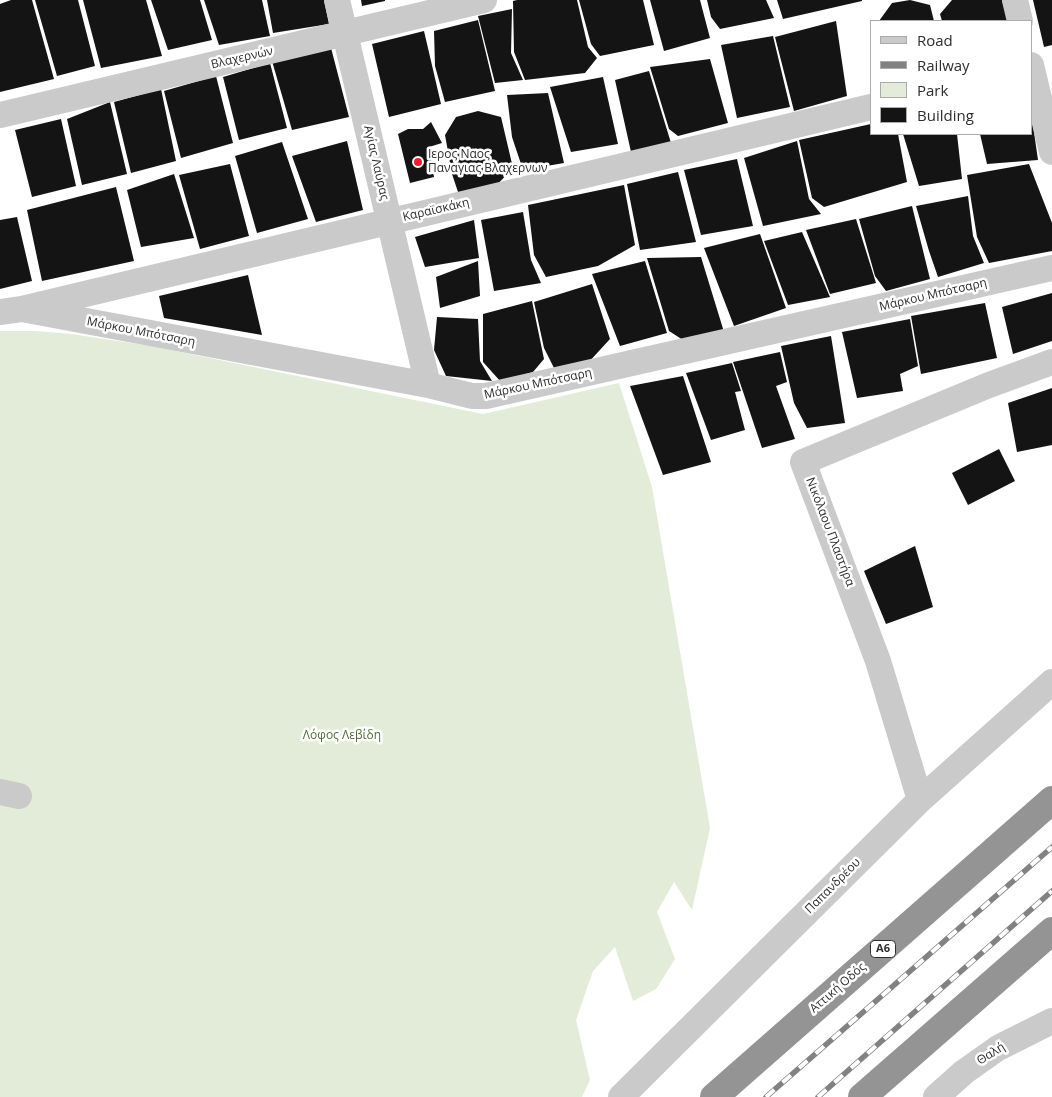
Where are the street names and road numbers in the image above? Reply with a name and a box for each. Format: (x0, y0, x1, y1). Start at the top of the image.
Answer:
street label: Βλαχερνών (210, 44, 274, 72)
street label: Αγίας Λαύρας (360, 124, 392, 202)
street label: Καραϊσκάκη (401, 195, 471, 225)
street label: Μάρκου Μπότσαρη (878, 276, 988, 314)
street label: Μάρκου Μπότσαρη (86, 314, 196, 350)
street label: Μάρκου Μπότσαρη (483, 366, 593, 402)
street label: Νικόλαου Πλαστήρα (803, 476, 857, 588)
street label: Παπανδρέου (802, 855, 864, 917)
road number: Α6 (870, 941, 896, 958)
street label: Αττική Οδός (807, 960, 869, 1016)
street label: Θαλή (974, 1040, 1008, 1068)

